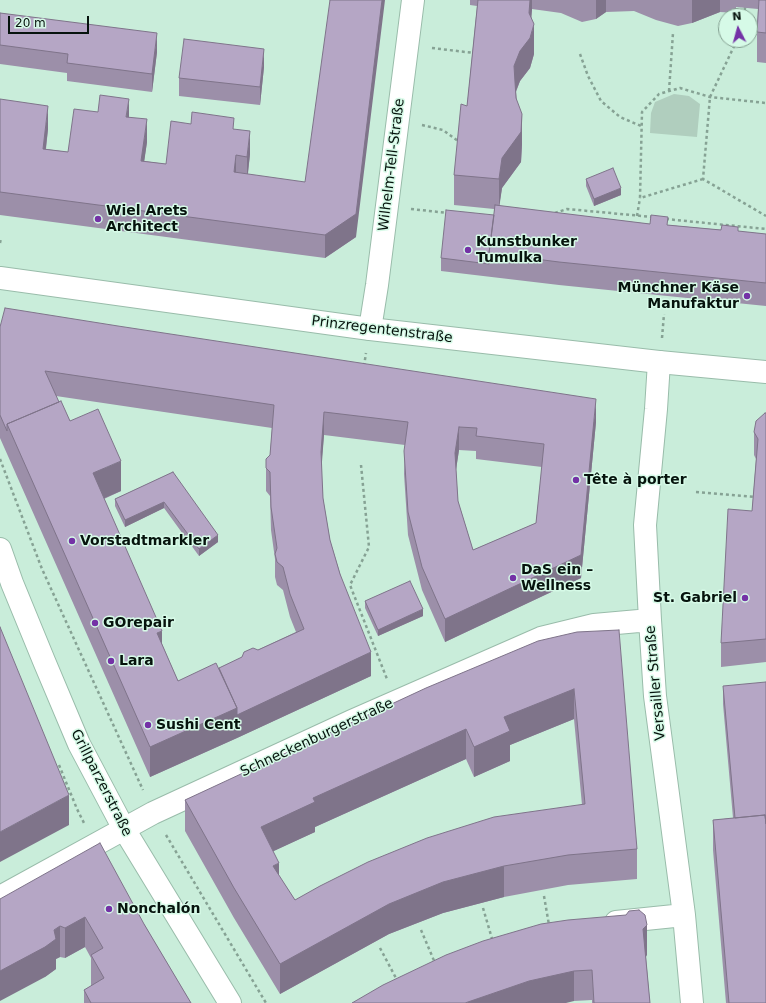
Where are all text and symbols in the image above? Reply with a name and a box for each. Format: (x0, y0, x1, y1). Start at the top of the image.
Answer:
scale bar (10, 8, 91, 34)
north arrow (718, 8, 758, 48)
text: N (732, 10, 742, 24)
text: 20 m (15, 16, 46, 30)
street label: Wilhelm-Tell-Straße (376, 98, 408, 232)
place label: Wiel Arets Architect (106, 203, 188, 236)
marker: Wiel Arets Architect (93, 214, 103, 224)
place label: Kunstbunker Tumulka (476, 234, 577, 266)
marker: Kunstbunker Tumulka (463, 245, 473, 255)
place label: Münchner Käse Manufaktur (618, 280, 739, 312)
marker: Münchner Käse Manufaktur (742, 291, 752, 301)
street label: Prinzregentenstraße (310, 313, 454, 347)
place label: Tête à porter (584, 472, 687, 488)
marker: Tête à porter (571, 475, 581, 485)
place label: Vorstadtmarkler (80, 533, 209, 549)
marker: Vorstadtmarkler (67, 536, 77, 546)
place label: DaS ein – Wellness (521, 562, 593, 594)
marker: DaS ein – Wellness (508, 573, 518, 583)
place label: St. Gabriel (653, 590, 737, 606)
marker: St. Gabriel (740, 593, 750, 603)
place label: GOrepair (103, 615, 174, 631)
marker: GOrepair (90, 618, 100, 628)
street label: Versailler Straße (643, 625, 669, 741)
place label: Lara (119, 653, 154, 669)
marker: Lara (106, 656, 116, 666)
street label: Schneckenburgerstraße (238, 695, 396, 781)
place label: Sushi Cent (156, 717, 240, 733)
marker: Sushi Cent (143, 720, 153, 730)
street label: Grillparzerstraße (67, 727, 135, 839)
place label: Nonchalón (117, 901, 200, 917)
marker: Nonchalón (104, 904, 114, 914)

